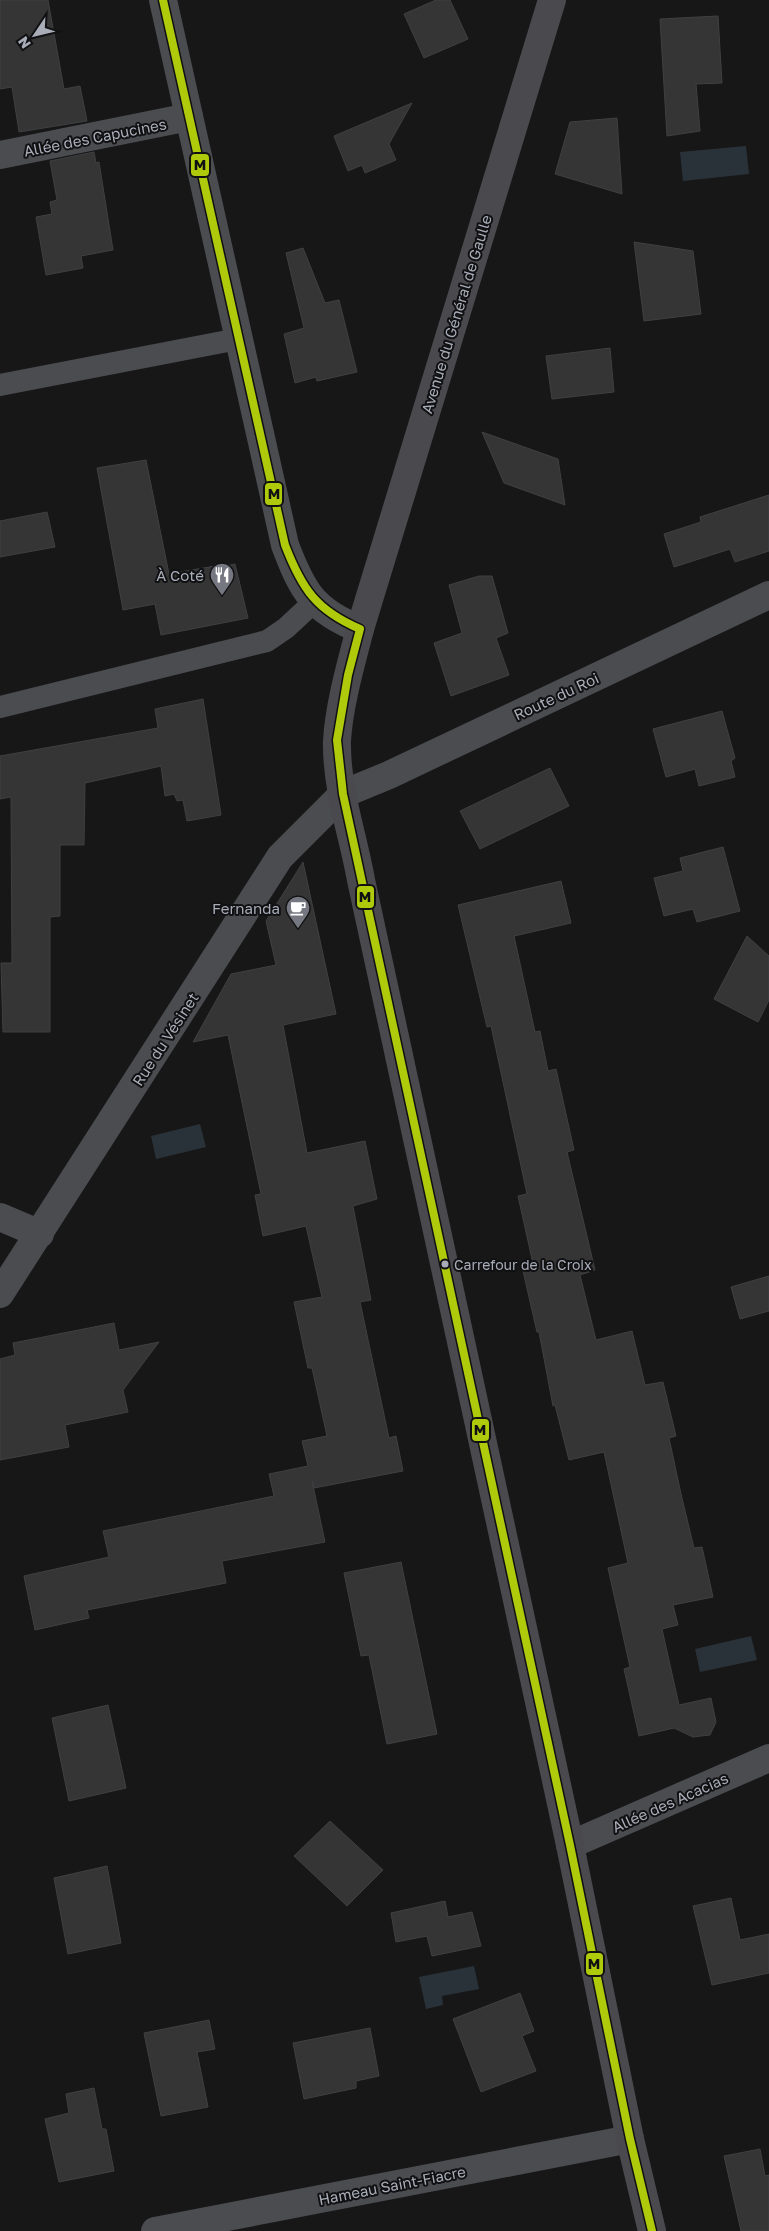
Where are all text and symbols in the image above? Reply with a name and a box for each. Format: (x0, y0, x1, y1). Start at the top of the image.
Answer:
north arrow (10, 10, 60, 60)
text: N (14, 34, 34, 52)
street label: Allée des Capucines (22, 114, 168, 160)
line badge: M (190, 153, 210, 177)
text: M (194, 156, 206, 173)
street label: Avenue du Général de Gaulle (417, 212, 495, 415)
line badge: M (264, 482, 283, 506)
text: M (268, 485, 280, 502)
restaurant icon: À Coté (209, 562, 235, 596)
place label: À Coté (156, 566, 204, 584)
street label: Route du Roi (511, 668, 601, 724)
line badge: M (356, 885, 375, 909)
text: M (359, 888, 371, 905)
cafe icon: Fernanda (285, 895, 311, 929)
place label: Fernanda (212, 899, 280, 917)
street label: Rue du Vésinet (128, 989, 202, 1089)
place label: Carrefour de la Croix (454, 1256, 592, 1273)
marker: Carrefour de la Croix (440, 1259, 450, 1269)
line badge: M (471, 1418, 490, 1442)
text: M (474, 1421, 486, 1438)
street label: Allée des Acacias (609, 1768, 731, 1836)
line badge: M (585, 1952, 604, 1976)
text: M (588, 1955, 600, 1972)
street label: Hameau Saint-Fiacre (317, 2162, 467, 2208)

